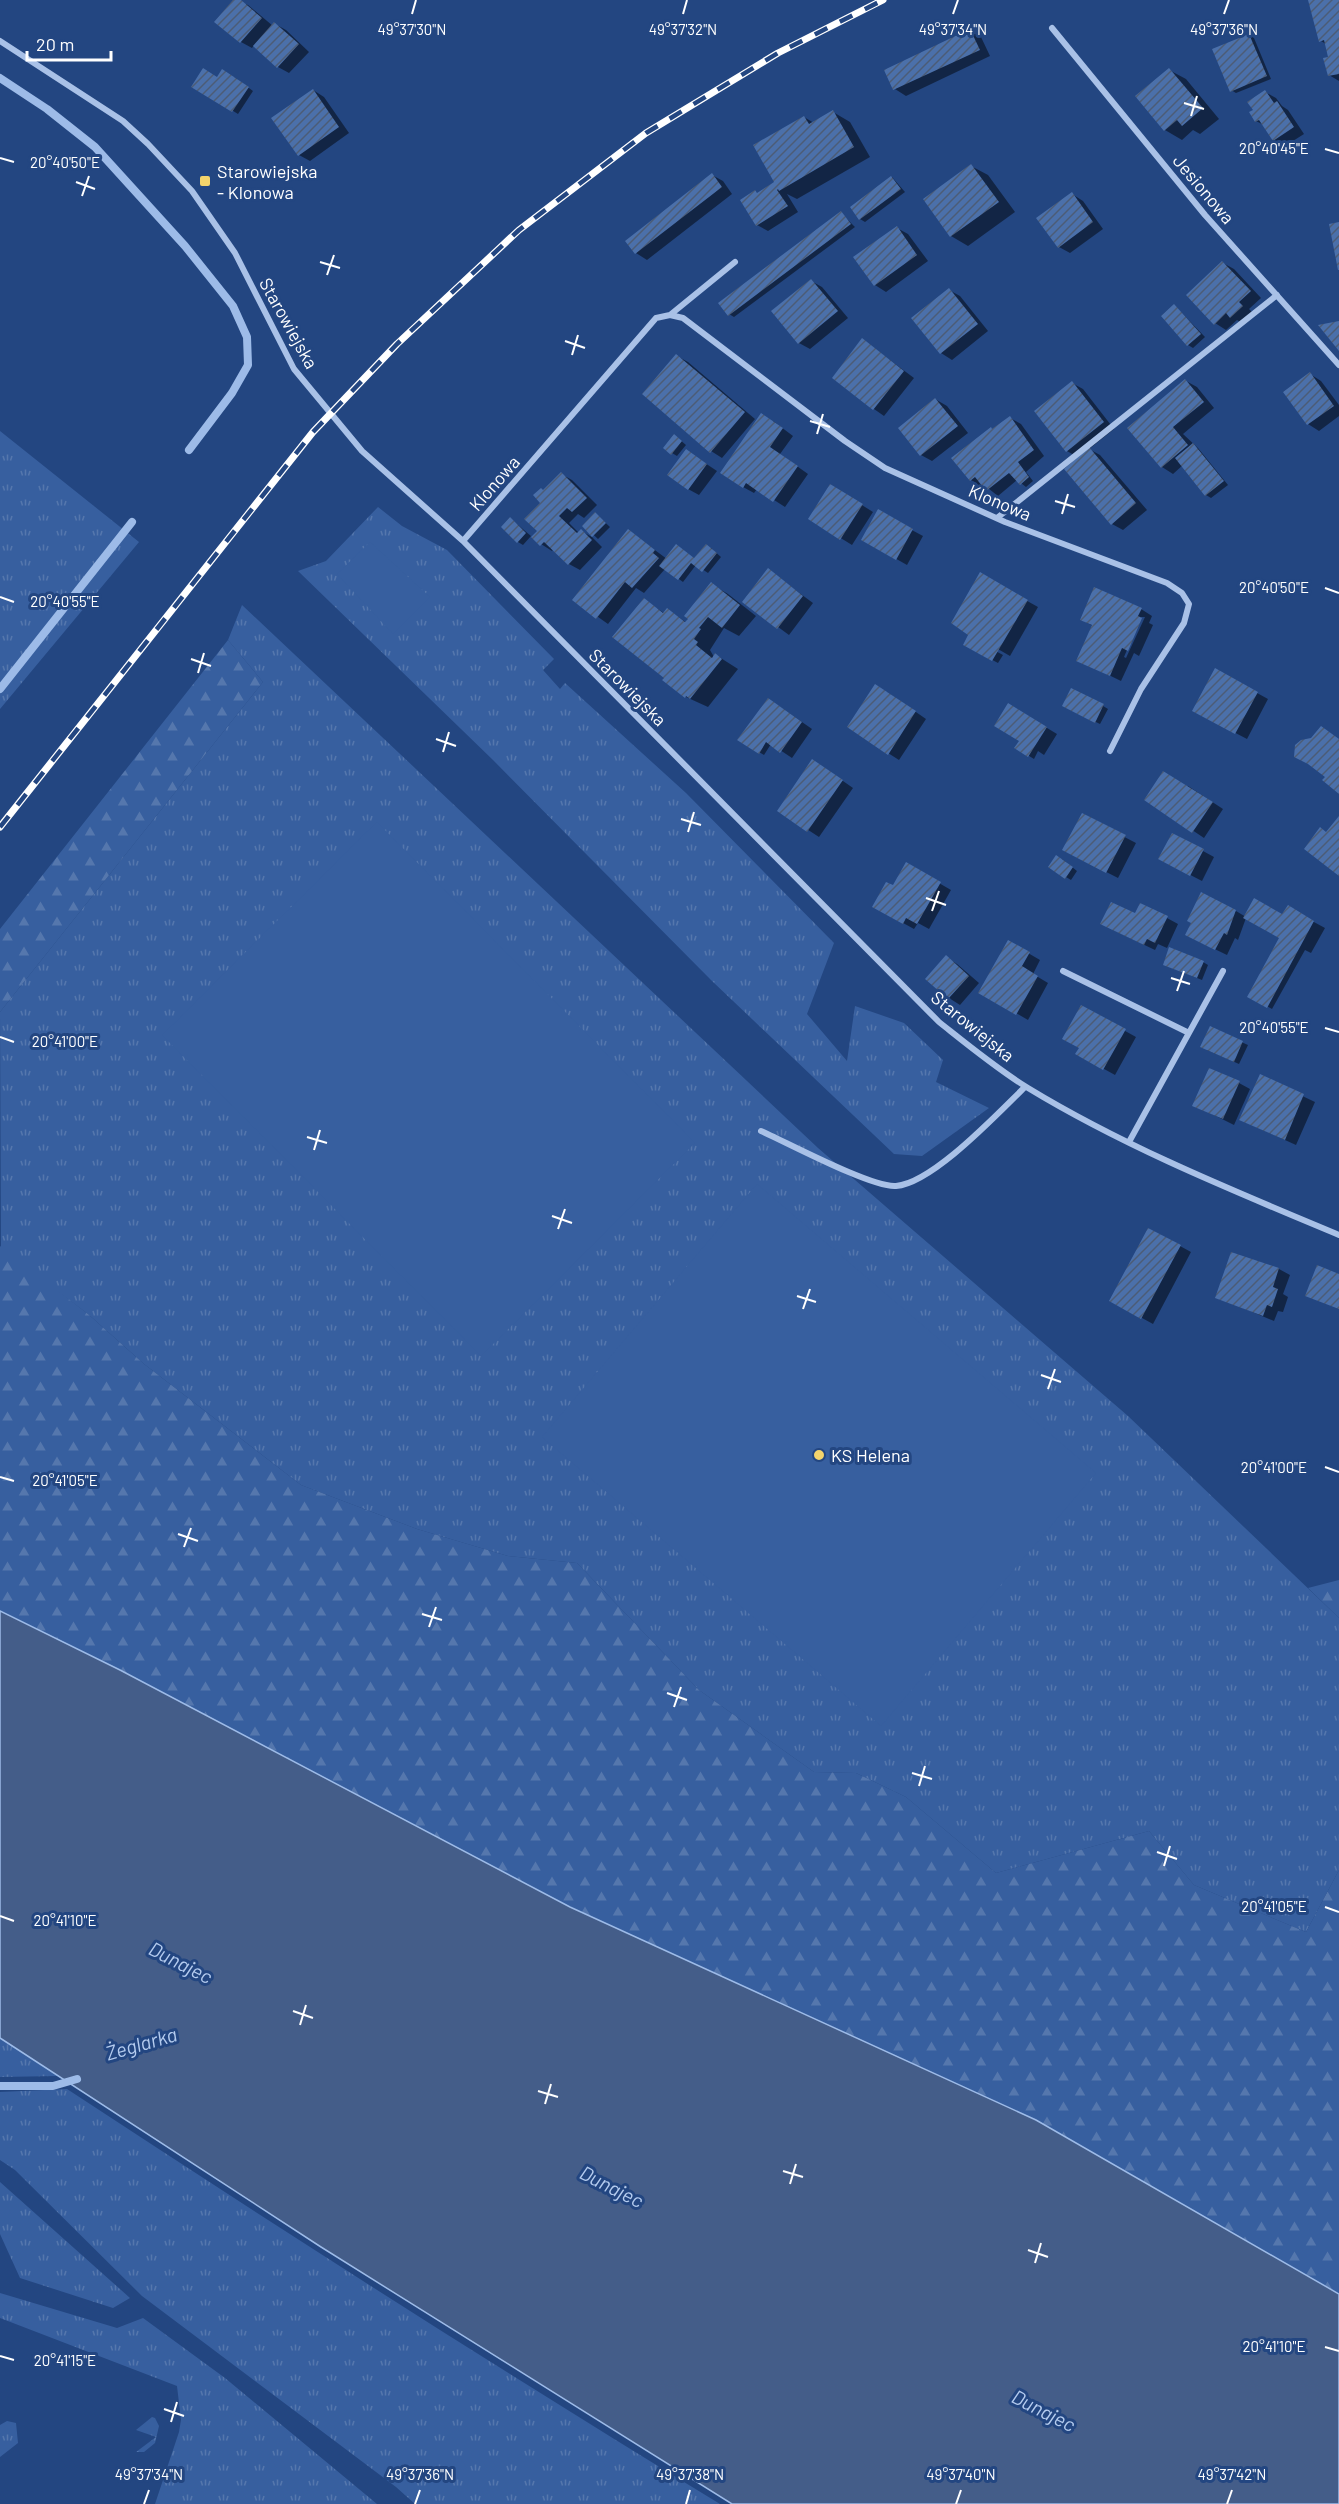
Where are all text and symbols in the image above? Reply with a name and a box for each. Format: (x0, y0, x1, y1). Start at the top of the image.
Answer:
text: 49°37'30"N (378, 20, 446, 38)
text: 49°37'32"N (649, 20, 717, 38)
text: 49°37'34"N (919, 20, 987, 38)
text: 49°37'36"N (1190, 20, 1258, 38)
scale bar (27, 24, 111, 62)
text: 20 m (36, 33, 74, 55)
text: 20°40'45"E (1239, 139, 1309, 157)
street label: Jesionowa (1169, 150, 1239, 228)
text: 20°40'50"E (30, 153, 100, 171)
place label: Starowiejska - Klonowa (217, 160, 317, 203)
marker: Starowiejska - Klonowa (198, 174, 212, 188)
street label: Starowiejska (255, 274, 323, 372)
street label: Klonowa (464, 451, 524, 515)
street label: Klonowa (965, 479, 1035, 525)
text: 20°40'50"E (1239, 578, 1309, 596)
text: 20°40'55"E (30, 592, 100, 610)
street label: Starowiejska (585, 644, 671, 730)
street label: Starowiejska (927, 986, 1019, 1066)
text: 20°40'55"E (1239, 1018, 1309, 1036)
text: 20°41'00"E (32, 1032, 98, 1050)
place label: KS Helena (831, 1444, 910, 1466)
marker: KS Helena (812, 1448, 826, 1462)
text: 20°41'00"E (1241, 1458, 1307, 1476)
text: 20°41'05"E (32, 1471, 98, 1489)
text: 20°41'05"E (1241, 1897, 1307, 1915)
text: 20°41'10"E (33, 1911, 97, 1929)
water label: Dunajec (145, 1936, 217, 1988)
water label: Żeglarka (102, 2021, 180, 2065)
water label: Dunajec (576, 2160, 648, 2212)
text: 20°41'10"E (1242, 2337, 1306, 2355)
text: 20°41'15"E (34, 2351, 96, 2369)
water label: Dunajec (1008, 2384, 1080, 2436)
text: 49°37'34"N (115, 2465, 183, 2483)
text: 49°37'36"N (386, 2465, 454, 2483)
text: 49°37'38"N (656, 2465, 724, 2483)
text: 49°37'40"N (926, 2465, 996, 2483)
text: 49°37'42"N (1198, 2465, 1266, 2483)

